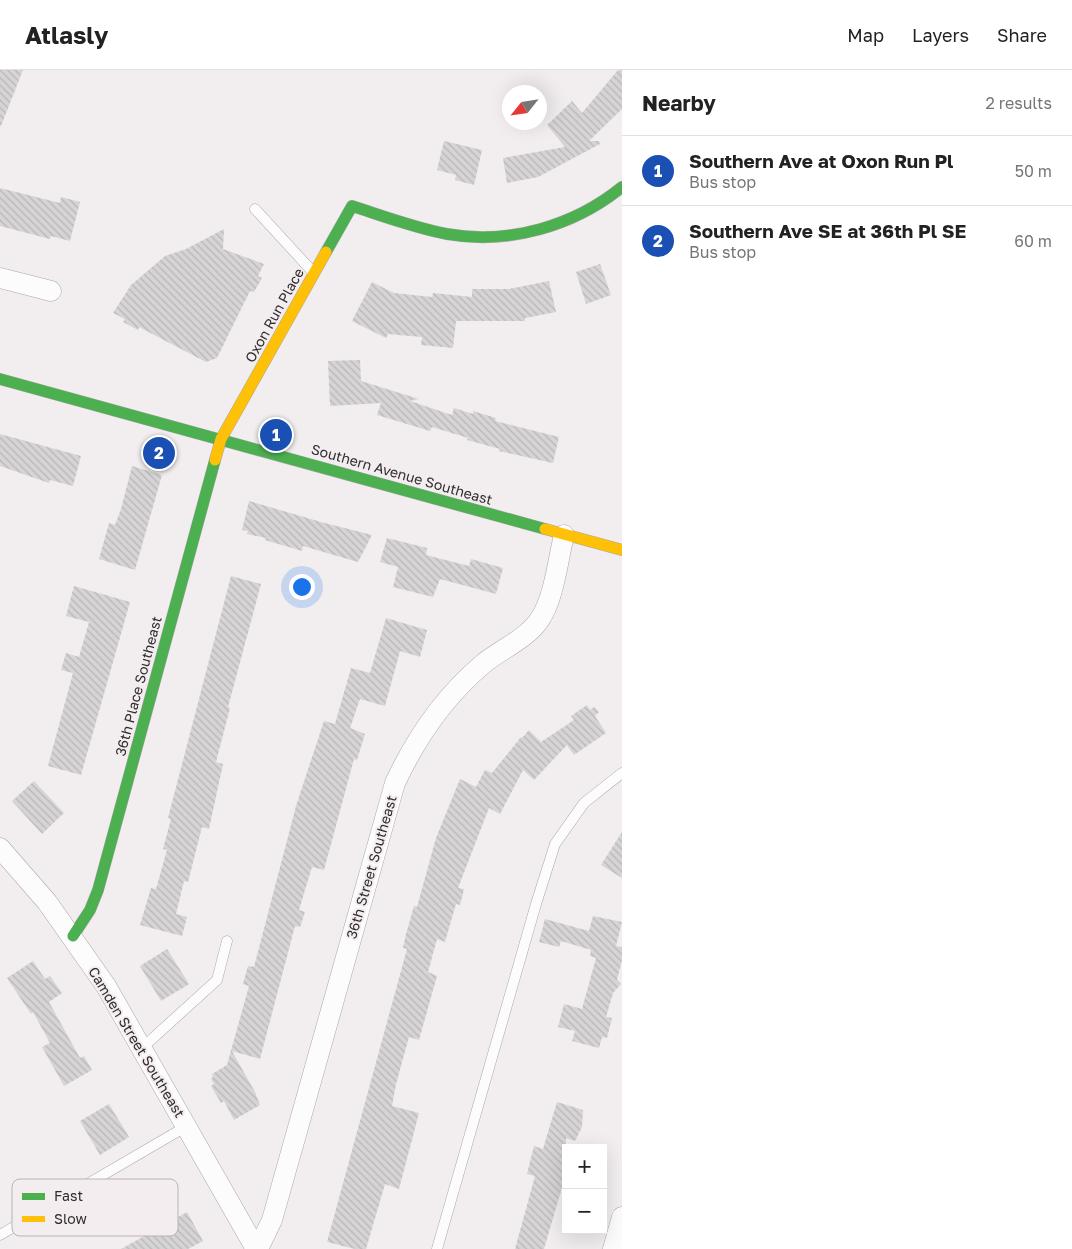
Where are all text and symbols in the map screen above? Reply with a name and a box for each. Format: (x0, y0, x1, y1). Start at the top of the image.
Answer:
text: Atlasly (25, 20, 108, 49)
text: Map (847, 24, 884, 46)
text: Layers (912, 24, 969, 46)
text: Share (997, 24, 1047, 46)
north arrow (502, 85, 547, 130)
text: Nearby (642, 90, 716, 116)
text: 2 results (986, 93, 1052, 113)
text: Southern Ave at Oxon Run Pl (689, 149, 953, 172)
text: 1 (654, 161, 662, 181)
text: 50 m (1015, 161, 1052, 181)
text: Bus stop (689, 172, 756, 192)
text: Southern Ave SE at 36th Pl SE (689, 219, 966, 242)
text: 2 (653, 231, 663, 251)
text: 60 m (1014, 231, 1052, 251)
text: Bus stop (689, 242, 756, 262)
street label: Oxon Run Place (241, 265, 307, 365)
pin: 1 (260, 416, 292, 454)
pin: 2 (143, 434, 175, 472)
street label: Southern Avenue Southeast (309, 440, 495, 508)
your location (289, 574, 315, 600)
street label: 36th Place Southeast (111, 614, 165, 758)
street label: 36th Street Southeast (342, 793, 400, 941)
street label: Camden Street Southeast (85, 964, 189, 1120)
map controls (562, 1144, 607, 1234)
button: + (562, 1144, 607, 1189)
legend (12, 1179, 178, 1236)
text: Fast (54, 1187, 83, 1204)
button: − (562, 1189, 607, 1234)
text: Slow (54, 1210, 87, 1227)

